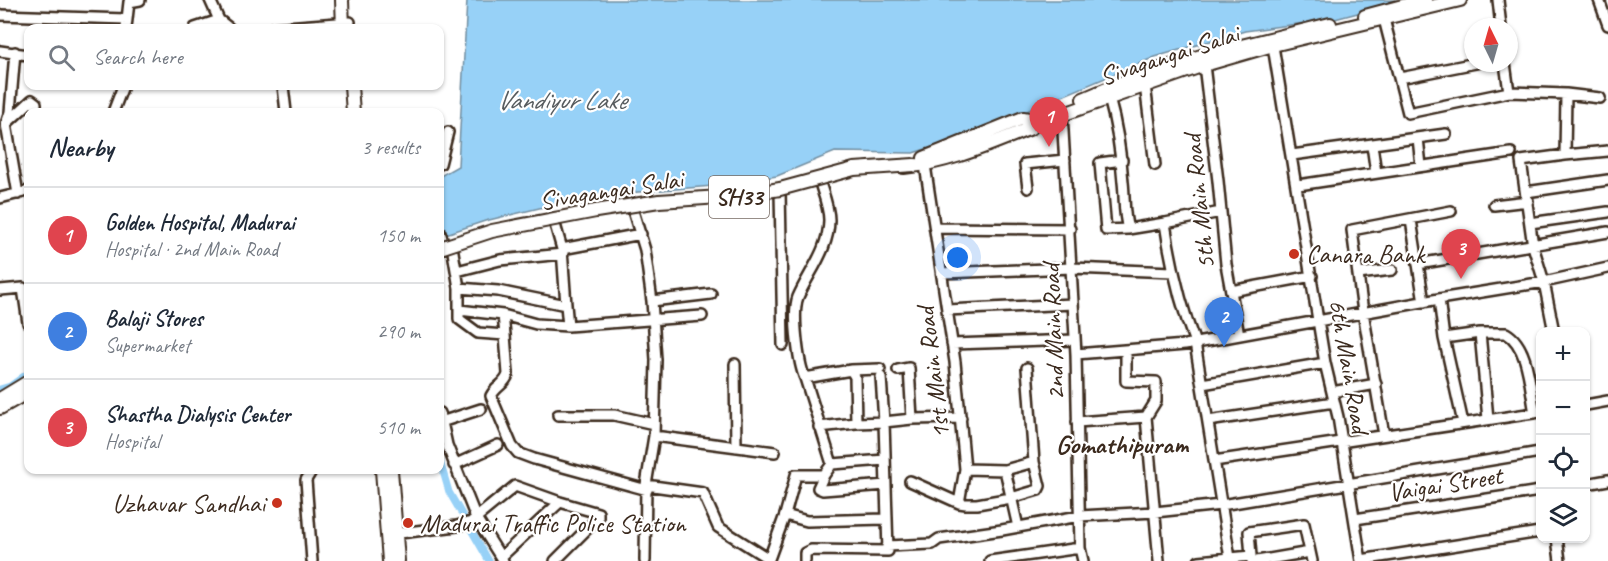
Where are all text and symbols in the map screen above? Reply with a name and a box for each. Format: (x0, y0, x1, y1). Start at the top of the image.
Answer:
street label: Sivagangai Salai (1095, 16, 1246, 93)
north arrow (1464, 18, 1518, 72)
search box (24, 24, 444, 90)
icon: search (45, 41, 78, 74)
text: Search here (93, 43, 183, 71)
water label: Vandiyur Lake (497, 83, 630, 117)
pin: 1 (1030, 98, 1068, 147)
street label: 5th Main Road (1175, 129, 1222, 271)
text: Nearby (48, 131, 113, 164)
text: 3 results (361, 135, 420, 160)
street label: Sivagangai Salai (537, 162, 688, 218)
road number: SH33 (709, 176, 769, 218)
text: Golden Hospital, Madurai (105, 209, 294, 237)
text: 1 (63, 223, 72, 248)
text: 150 m (377, 223, 420, 248)
pin: 3 (1442, 230, 1480, 279)
text: Hospital · 2nd Main Road (105, 237, 278, 262)
place label: Canara Bank (1306, 238, 1427, 271)
your location (943, 243, 972, 272)
marker: Canara Bank (1287, 247, 1301, 261)
street label: 2nd Main Road (1034, 259, 1072, 401)
street label: 6th Main Road (1321, 297, 1378, 439)
pin: 2 (1204, 298, 1244, 347)
street label: 1st Main Road (908, 302, 957, 441)
text: Balaji Stores (105, 305, 203, 333)
text: 2 (63, 319, 72, 344)
text: 290 m (377, 319, 420, 344)
map controls (1536, 327, 1590, 543)
button: + (1536, 327, 1590, 381)
text: Supermarket (105, 333, 190, 358)
button: − (1536, 381, 1590, 435)
text: Shastha Dialysis Center (105, 401, 290, 429)
text: 3 (63, 415, 72, 440)
text: 510 m (377, 415, 420, 440)
district label: Gomathipuram (1056, 427, 1190, 461)
text: Hospital (105, 429, 160, 454)
button: locate (1536, 435, 1590, 489)
street label: Vaigai Street (1386, 458, 1507, 509)
place label: Uzhavar Sandhai (112, 487, 268, 520)
button: layers (1536, 489, 1590, 543)
marker: Uzhavar Sandhai (270, 496, 284, 510)
place label: Madurai Traffic Police Station (420, 507, 687, 540)
marker: Madurai Traffic Police Station (401, 516, 415, 530)

